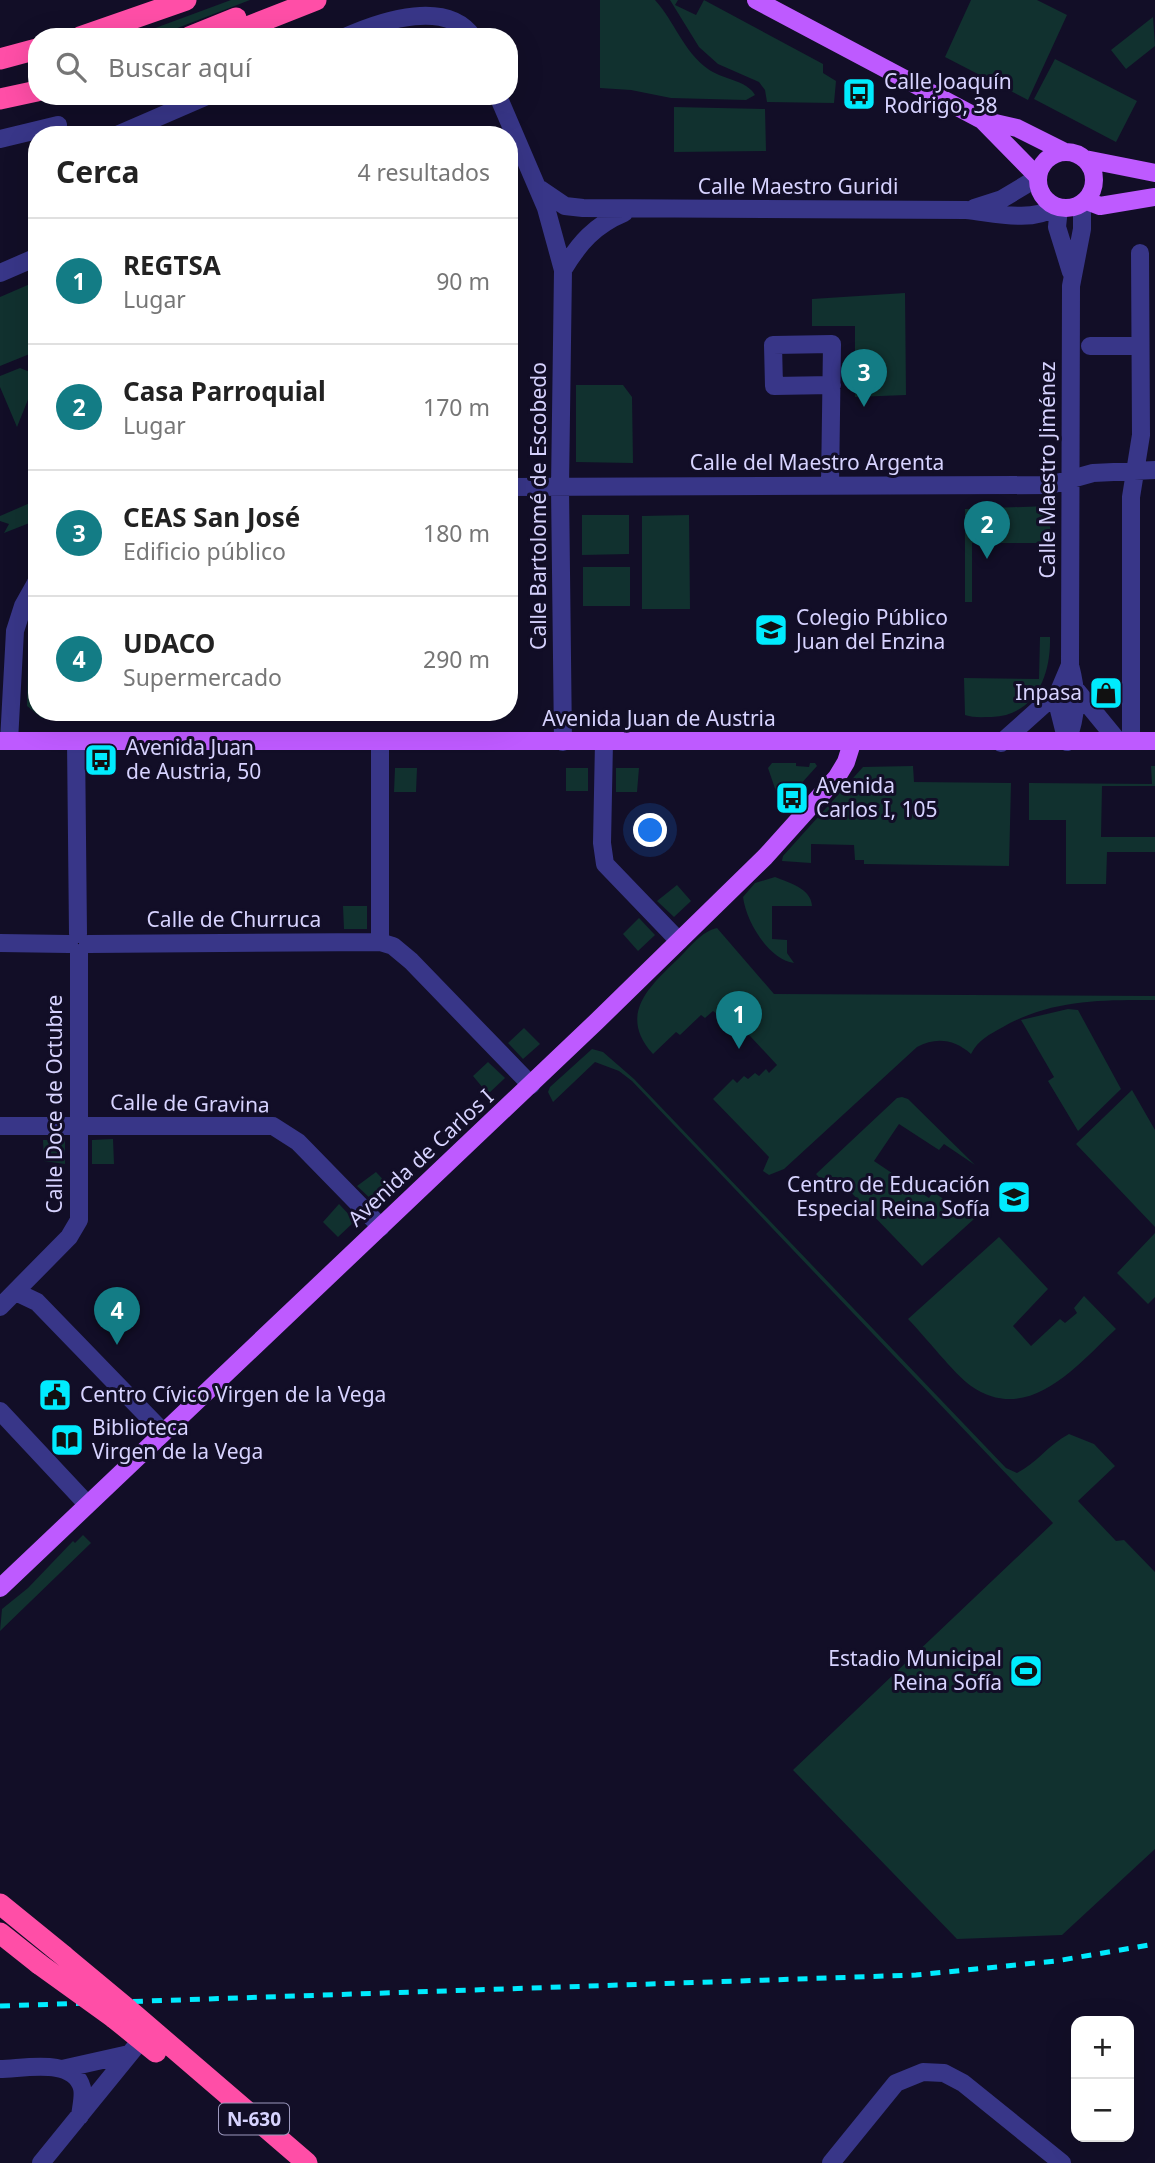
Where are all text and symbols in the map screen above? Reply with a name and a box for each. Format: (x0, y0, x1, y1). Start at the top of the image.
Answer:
search box (28, 28, 518, 105)
icon: search (52, 48, 90, 86)
text: Buscar aquí (108, 49, 251, 85)
place label: Calle Joaquín Rodrigo, 38 (884, 67, 1012, 119)
bus stop icon: Calle Joaquín Rodrigo, 38 (840, 75, 878, 113)
text: Cerca (56, 151, 139, 192)
text: 4 resultados (357, 156, 490, 188)
street label: Calle Maestro Guridi (698, 172, 898, 200)
text: REGTSA (123, 247, 221, 283)
text: 1 (72, 265, 86, 297)
text: 90 m (436, 265, 490, 297)
text: Lugar (123, 283, 186, 315)
pin: 3 (841, 349, 887, 407)
street label: Calle Maestro Jiménez (1033, 361, 1061, 579)
street label: Calle Bartolomé de Escobedo (524, 362, 552, 650)
text: Casa Parroquial (123, 373, 326, 409)
text: 2 (72, 391, 86, 423)
text: 170 m (423, 391, 490, 423)
text: Lugar (123, 409, 186, 441)
street label: Calle del Maestro Argenta (690, 448, 944, 476)
text: CEAS San José (123, 499, 300, 535)
pin: 2 (964, 501, 1010, 559)
text: 3 (72, 517, 86, 549)
text: 180 m (423, 517, 490, 549)
text: Edificio público (123, 535, 286, 567)
place label: Colegio Público Juan del Enzina (794, 603, 948, 655)
school or university icon: Colegio Público Juan del Enzina (752, 611, 790, 649)
text: UDACO (123, 625, 215, 661)
text: 4 (72, 643, 86, 675)
text: 290 m (423, 643, 490, 675)
text: Supermercado (123, 661, 282, 693)
shop icon: Inpasa (1087, 674, 1125, 712)
place label: Inpasa (1015, 678, 1082, 706)
street label: Avenida Juan de Austria (542, 704, 776, 732)
place label: Avenida Juan de Austria, 50 (126, 733, 261, 785)
bus stop icon: Avenida Juan de Austria, 50 (82, 741, 120, 779)
place label: Avenida Carlos I, 105 (816, 771, 938, 823)
bus stop icon: Avenida Carlos I, 105 (773, 779, 811, 817)
your location (633, 813, 667, 847)
street label: Calle de Churruca (147, 905, 321, 933)
pin: 1 (716, 991, 762, 1049)
street label: Calle Doce de Octubre (40, 995, 68, 1213)
street label: Avenida de Carlos I (342, 1083, 499, 1232)
street label: Calle de Gravina (110, 1088, 270, 1118)
place label: Centro de Educación Especial Reina Sofía (787, 1170, 990, 1222)
school or university icon: Centro de Educación Especial Reina Sofía (995, 1178, 1033, 1216)
pin: 4 (94, 1287, 140, 1345)
public building icon: Centro Cívico Virgen de la Vega (36, 1376, 74, 1414)
place label: Centro Cívico Virgen de la Vega (80, 1380, 386, 1408)
place label: Biblioteca Virgen de la Vega (92, 1413, 263, 1465)
library icon: Biblioteca Virgen de la Vega (48, 1421, 86, 1459)
place label: Estadio Municipal Reina Sofía (828, 1644, 1002, 1696)
sports icon: Estadio Municipal Reina Sofía (1007, 1652, 1045, 1690)
map controls (1071, 2016, 1134, 2142)
button: + (1071, 2016, 1134, 2079)
button: − (1071, 2079, 1134, 2142)
road number: N-630 (219, 2104, 289, 2134)

